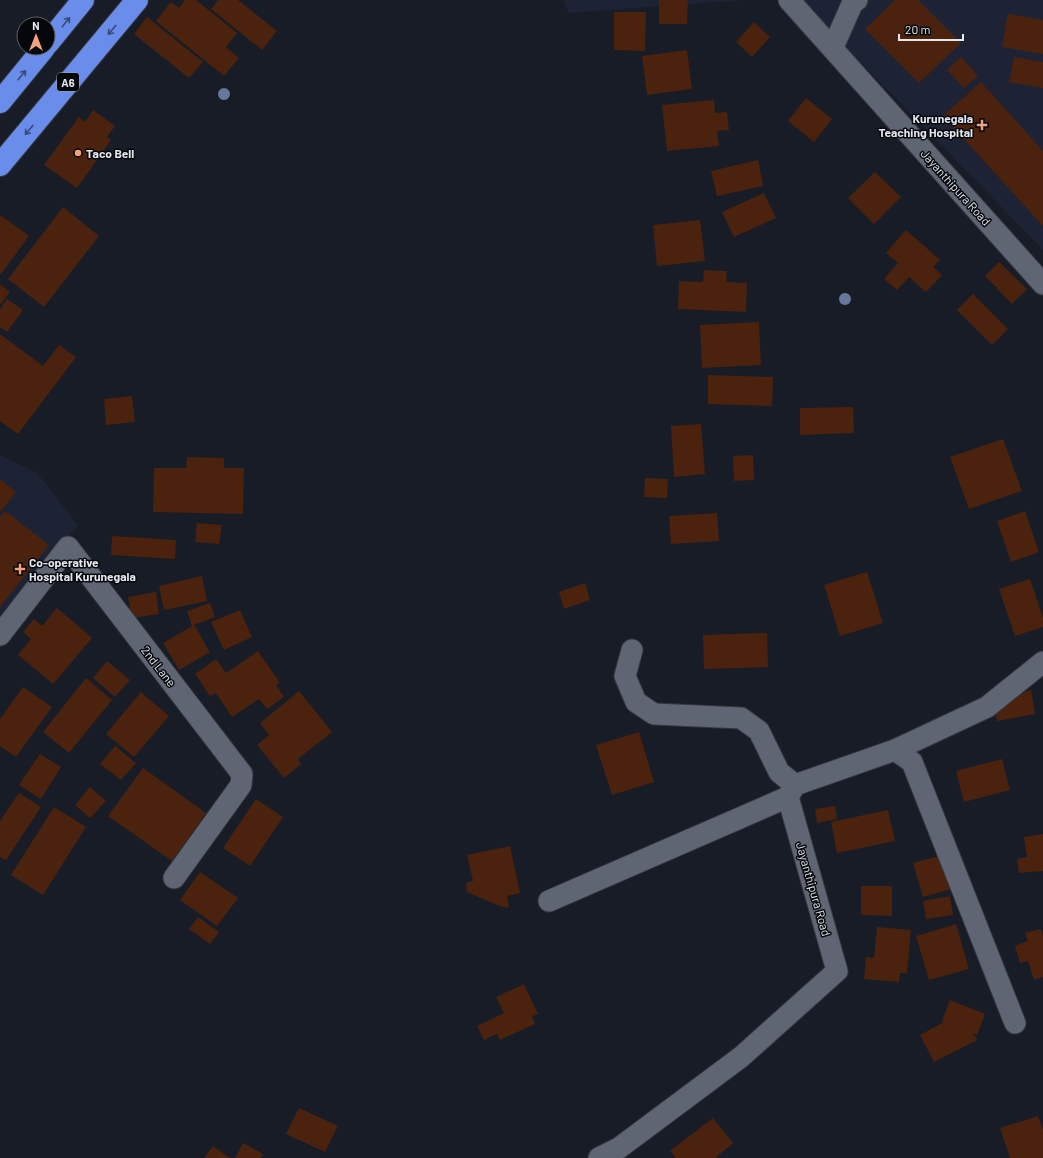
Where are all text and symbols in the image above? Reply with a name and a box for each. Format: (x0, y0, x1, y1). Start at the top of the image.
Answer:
north arrow (16, 16, 56, 56)
one-way arrow (61, 16, 70, 27)
scale bar (899, 16, 963, 42)
text: N (32, 19, 40, 32)
text: 20 m (905, 22, 931, 36)
one-way arrow (107, 25, 116, 35)
one-way arrow (18, 70, 27, 81)
road number: A6 (57, 73, 79, 91)
place label: Kurunegala Teaching Hospital (879, 111, 973, 139)
marker: Kurunegala Teaching Hospital (976, 119, 988, 131)
one-way arrow (24, 125, 33, 135)
place label: Taco Bell (86, 146, 134, 160)
street label: Jayanthipura Road (918, 146, 994, 228)
marker: Taco Bell (73, 148, 83, 158)
place label: Co-operative Hospital Kurunegala (29, 555, 136, 583)
marker: Co-operative Hospital Kurunegala (14, 563, 26, 575)
street label: 2nd Lane (139, 643, 179, 689)
street label: Jayanthipura Road (794, 840, 834, 938)

